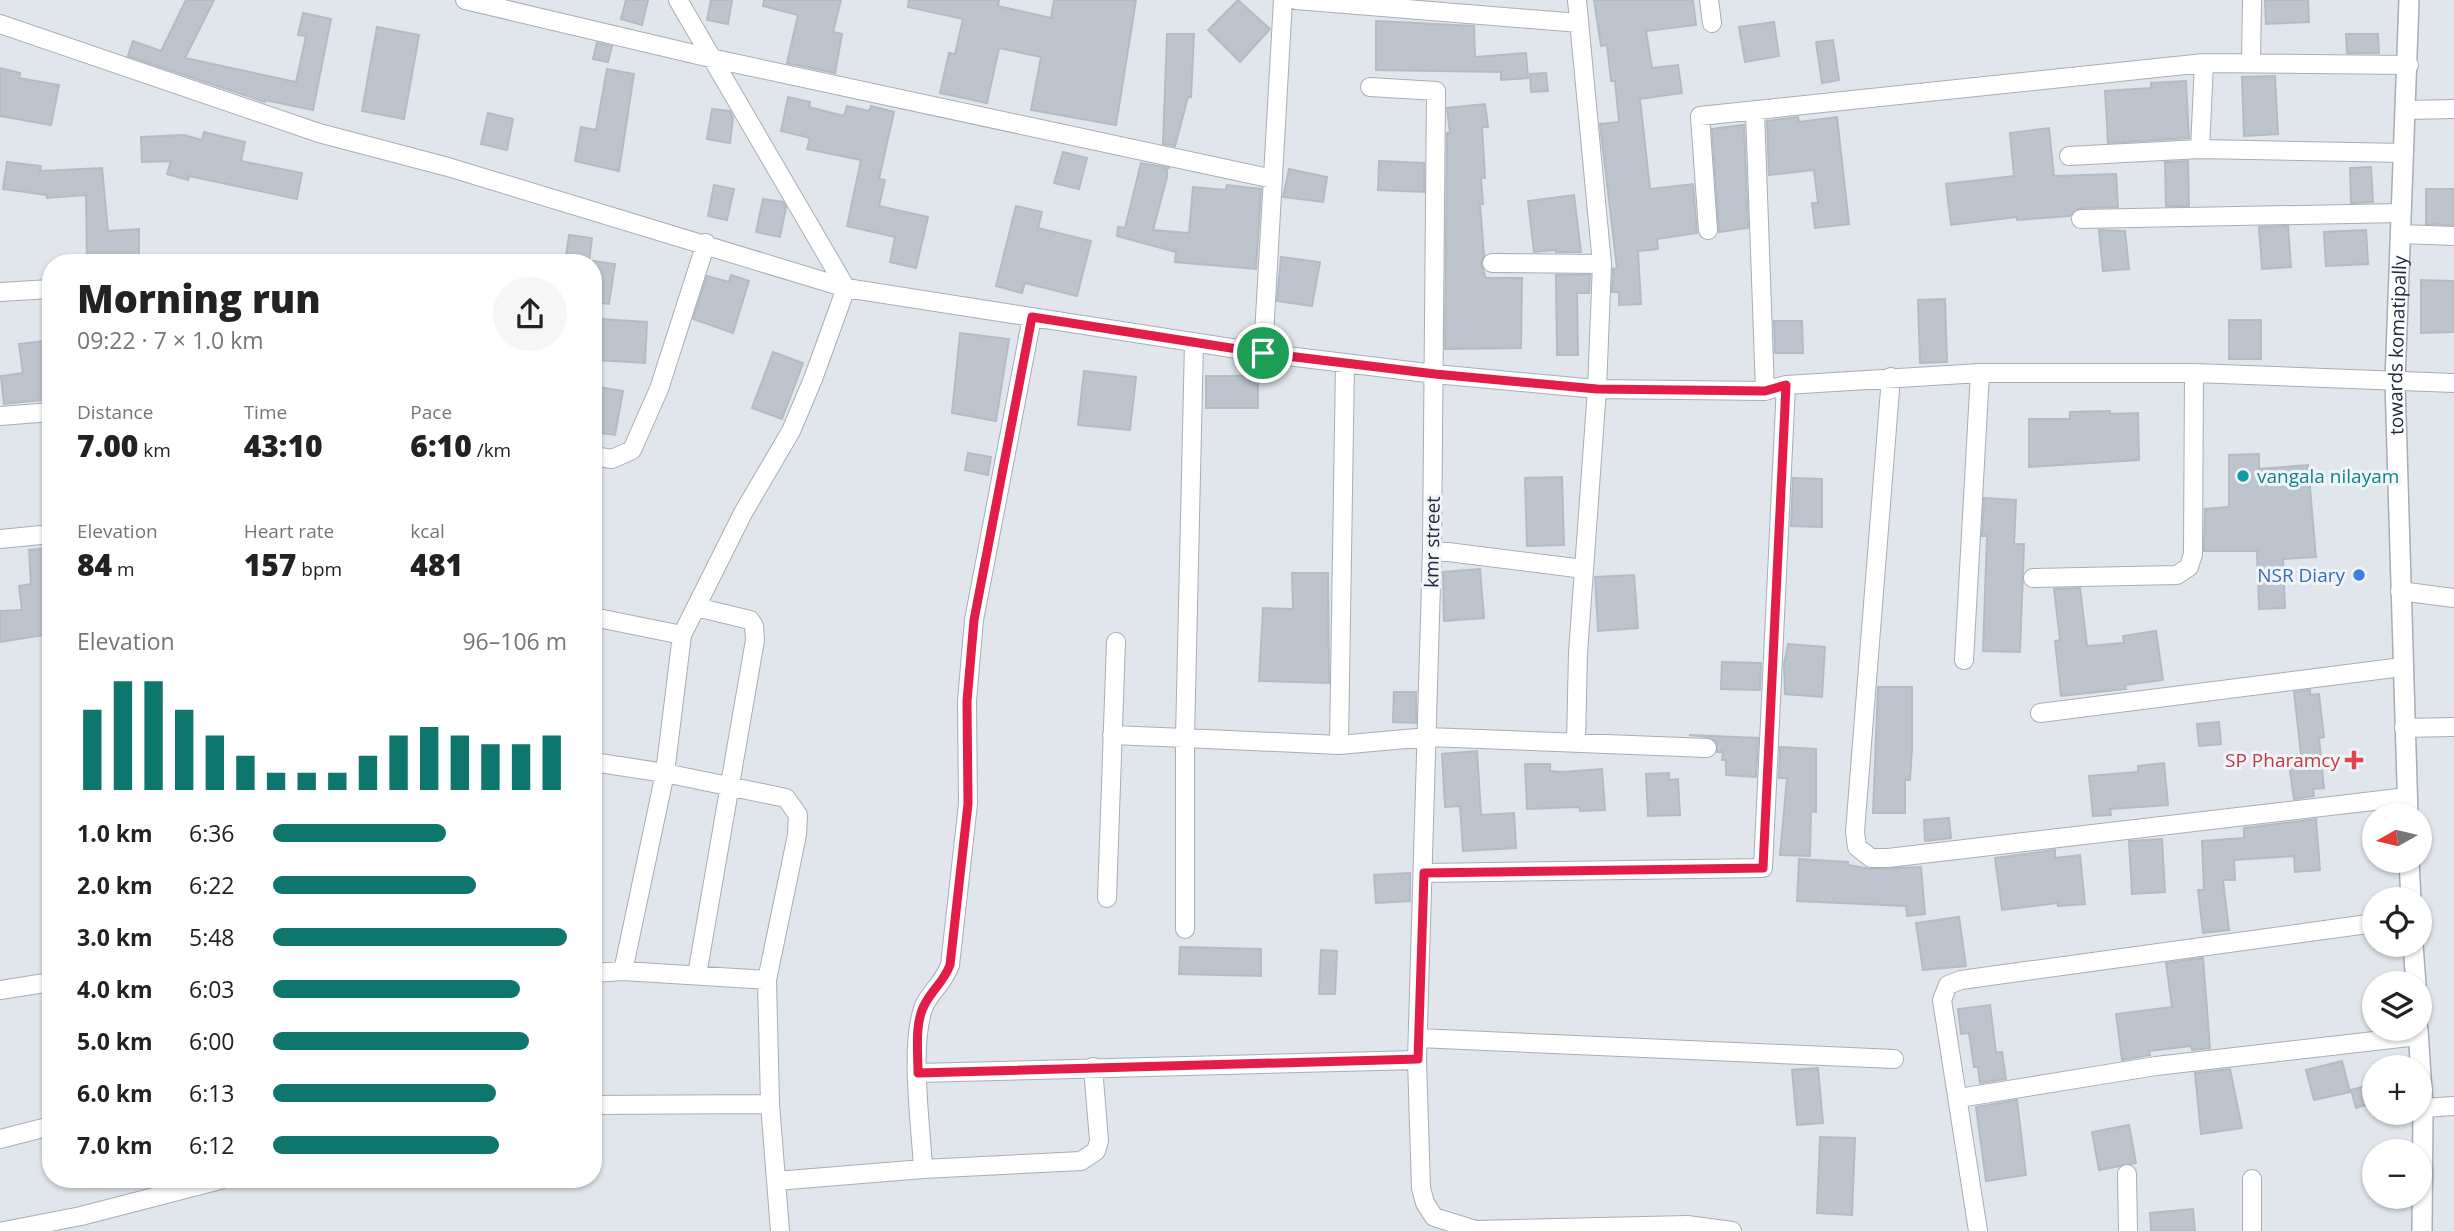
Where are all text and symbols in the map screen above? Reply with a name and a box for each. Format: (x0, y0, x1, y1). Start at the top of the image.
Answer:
street label: towards komatipally (2382, 255, 2413, 435)
text: Morning run (77, 272, 321, 324)
button: share (493, 277, 567, 351)
pin (1233, 323, 1293, 383)
text: 09:22 · 7 × 1.0 km (77, 324, 264, 356)
icon: arrive (1244, 334, 1282, 372)
text: Distance (77, 399, 153, 425)
text: Time (244, 399, 287, 425)
text: Pace (410, 399, 452, 425)
text: 7.00 (77, 425, 138, 466)
text: 43:10 (244, 425, 323, 466)
text: 6:10 (410, 425, 472, 466)
text: km (138, 437, 171, 463)
text: /km (472, 437, 511, 463)
place label: vangala nilayam (2257, 463, 2399, 489)
marker: vangala nilayam (2235, 468, 2251, 484)
street label: kmr street (1418, 496, 1446, 588)
text: Elevation (77, 518, 158, 544)
text: Heart rate (244, 518, 334, 544)
text: kcal (410, 518, 445, 544)
text: 84 (77, 544, 112, 585)
text: 157 (244, 544, 296, 585)
text: 481 (410, 544, 463, 585)
text: m (112, 556, 135, 582)
text: bpm (296, 556, 342, 582)
place label: NSR Diary (2257, 562, 2345, 588)
marker: NSR Diary (2351, 567, 2367, 583)
text: Elevation (77, 625, 175, 657)
text: 96–106 m (462, 625, 567, 657)
place label: SP Pharamcy (2225, 747, 2340, 773)
marker: SP Pharamcy (2346, 752, 2362, 768)
north arrow (2362, 803, 2432, 873)
map controls (2362, 803, 2432, 1209)
text: 1.0 km (77, 817, 153, 849)
text: 6:36 (189, 817, 235, 849)
text: 2.0 km (77, 869, 153, 901)
text: 6:22 (189, 869, 235, 901)
button: locate (2362, 887, 2432, 957)
text: 3.0 km (77, 921, 153, 953)
text: 5:48 (189, 921, 235, 953)
button: layers (2362, 971, 2432, 1041)
text: 4.0 km (77, 973, 153, 1005)
text: 6:03 (189, 973, 235, 1005)
text: 5.0 km (77, 1025, 153, 1057)
text: 6:00 (189, 1025, 235, 1057)
button: + (2362, 1055, 2432, 1125)
text: 6.0 km (77, 1077, 153, 1109)
text: 6:13 (189, 1077, 235, 1109)
text: 7.0 km (77, 1129, 153, 1161)
text: 6:12 (189, 1129, 235, 1161)
button: − (2362, 1139, 2432, 1209)

